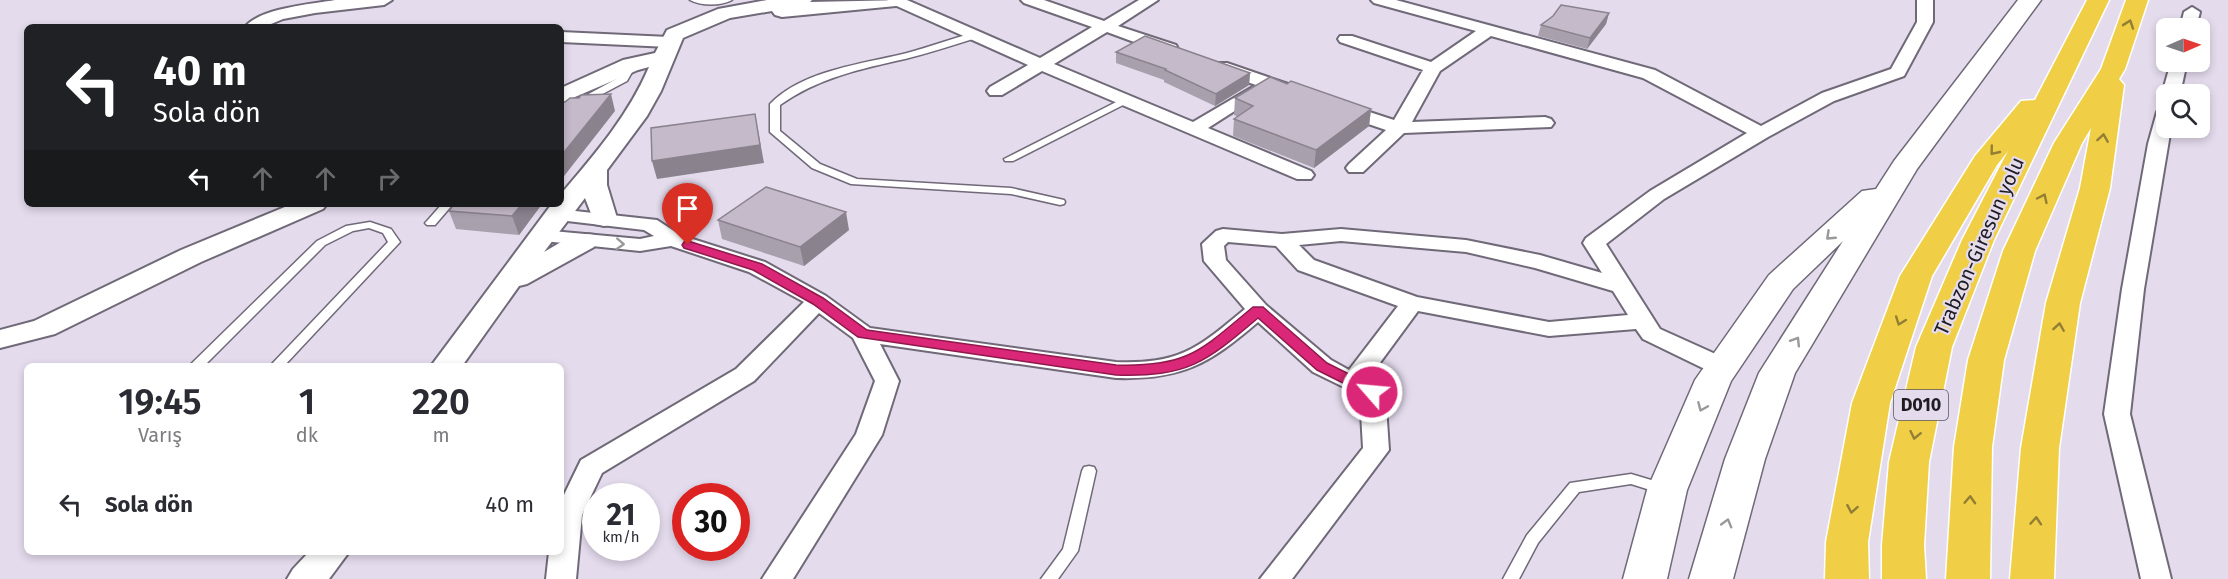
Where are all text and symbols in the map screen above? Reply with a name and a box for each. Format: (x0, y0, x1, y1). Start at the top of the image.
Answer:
north arrow (2156, 18, 2210, 72)
map controls (2156, 18, 2210, 138)
one-way arrow (2122, 19, 2134, 29)
text: 40 m (153, 46, 247, 96)
icon: left (54, 48, 132, 126)
button: search (2156, 84, 2210, 138)
text: Sola dön (153, 97, 261, 129)
one-way arrow (2096, 133, 2109, 143)
one-way arrow (1991, 144, 2002, 155)
street label: Trabzon-Giresun yolu (1929, 153, 2029, 339)
icon: left (183, 162, 216, 195)
icon: ahead (246, 162, 279, 195)
icon: ahead (309, 162, 342, 195)
icon: right (372, 162, 405, 195)
pin (662, 183, 713, 245)
icon: arrive (671, 192, 704, 225)
one-way arrow (2036, 193, 2048, 204)
one-way arrow (1827, 228, 1838, 239)
one-way arrow (616, 237, 625, 250)
one-way arrow (1895, 315, 1908, 326)
one-way arrow (2052, 323, 2065, 333)
one-way arrow (1788, 337, 1800, 347)
position arrow (1340, 360, 1404, 424)
text: 19:45 (118, 380, 202, 424)
text: 1 (299, 380, 315, 424)
text: 220 (412, 380, 470, 424)
road number: D010 (1894, 390, 1948, 420)
one-way arrow (1697, 401, 1709, 412)
text: Varış (138, 423, 182, 447)
text: dk (296, 423, 318, 447)
text: m (432, 423, 450, 447)
one-way arrow (1909, 430, 1922, 440)
speed limit sign: 30 (672, 483, 750, 561)
icon: left (54, 488, 87, 521)
text: Sola dön (105, 491, 193, 518)
text: 40 m (485, 491, 534, 518)
one-way arrow (1964, 495, 1977, 504)
text: 21 (607, 497, 635, 533)
one-way arrow (1847, 505, 1859, 514)
one-way arrow (2029, 516, 2042, 525)
one-way arrow (1720, 518, 1732, 529)
text: km/h (602, 528, 640, 546)

